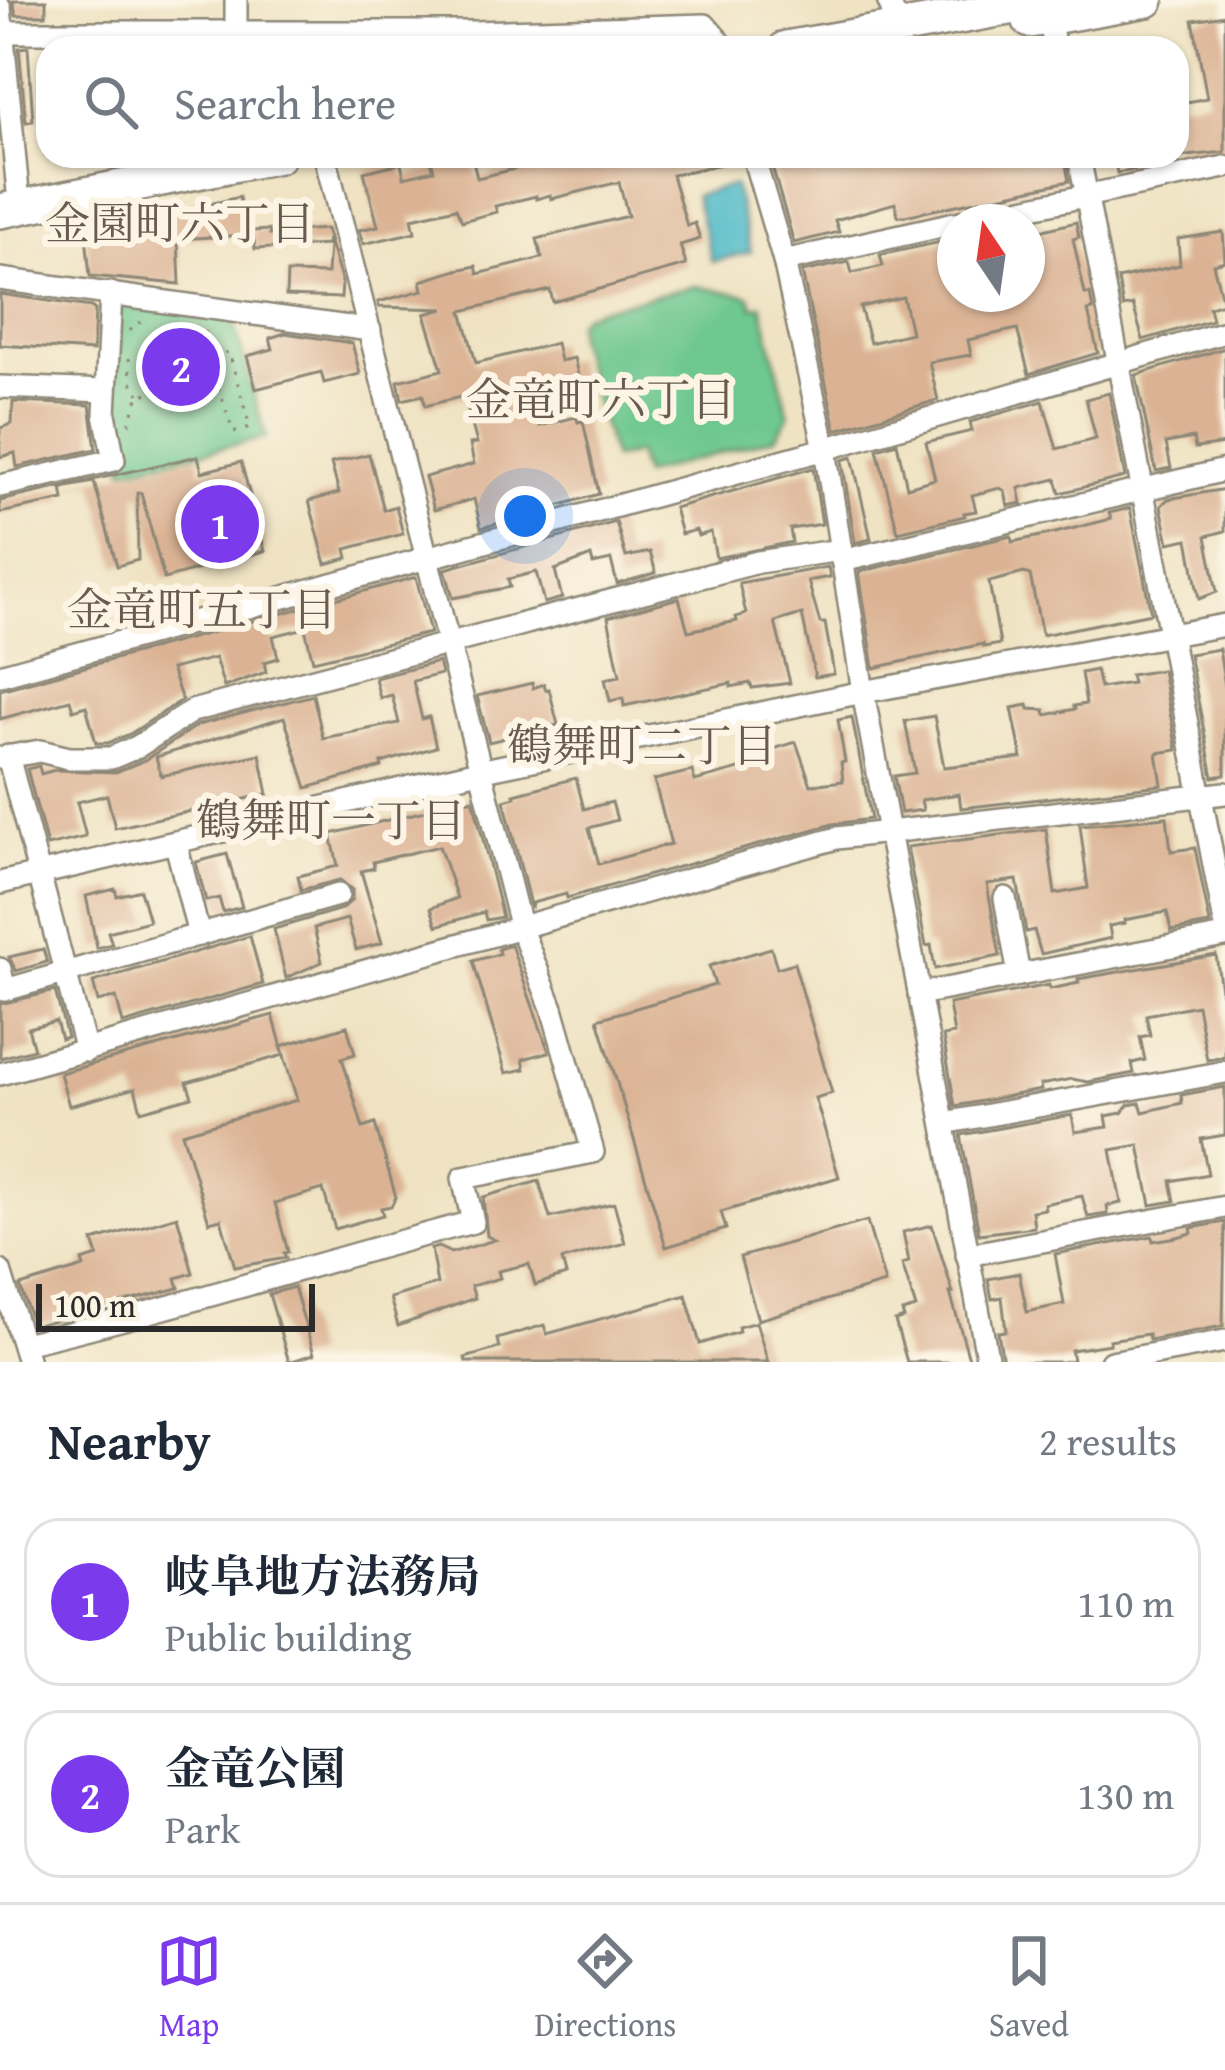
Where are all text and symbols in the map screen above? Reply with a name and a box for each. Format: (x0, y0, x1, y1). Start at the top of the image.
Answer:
search box (36, 36, 1189, 168)
icon: search (78, 69, 144, 135)
text: Search here (174, 70, 396, 135)
district label: 金園町六丁目 (45, 190, 315, 255)
north arrow (937, 204, 1045, 312)
pin: 2 (142, 322, 220, 412)
district label: 金竜町六丁目 (466, 366, 736, 431)
pin: 1 (181, 479, 259, 569)
your location (495, 486, 555, 546)
district label: 金竜町五丁目 (67, 576, 337, 641)
district label: 鶴舞町二丁目 (507, 712, 777, 777)
district label: 鶴舞町一丁目 (196, 787, 466, 852)
scale bar (36, 1278, 315, 1331)
text: 100 m (54, 1281, 136, 1329)
text: Nearby (48, 1403, 211, 1478)
text: 2 results (1039, 1412, 1177, 1469)
text: 岐阜地方法務局 (165, 1543, 480, 1608)
text: 1 (80, 1574, 100, 1631)
text: 110 m (1077, 1574, 1174, 1631)
text: Public building (165, 1608, 411, 1665)
text: 金竜公園 (165, 1735, 345, 1800)
text: 2 (80, 1766, 100, 1823)
text: 130 m (1077, 1766, 1174, 1823)
text: Park (165, 1800, 240, 1857)
tab: Map (156, 1928, 222, 2048)
tab: Directions (535, 1928, 676, 2048)
tab: Saved (989, 1928, 1069, 2048)

